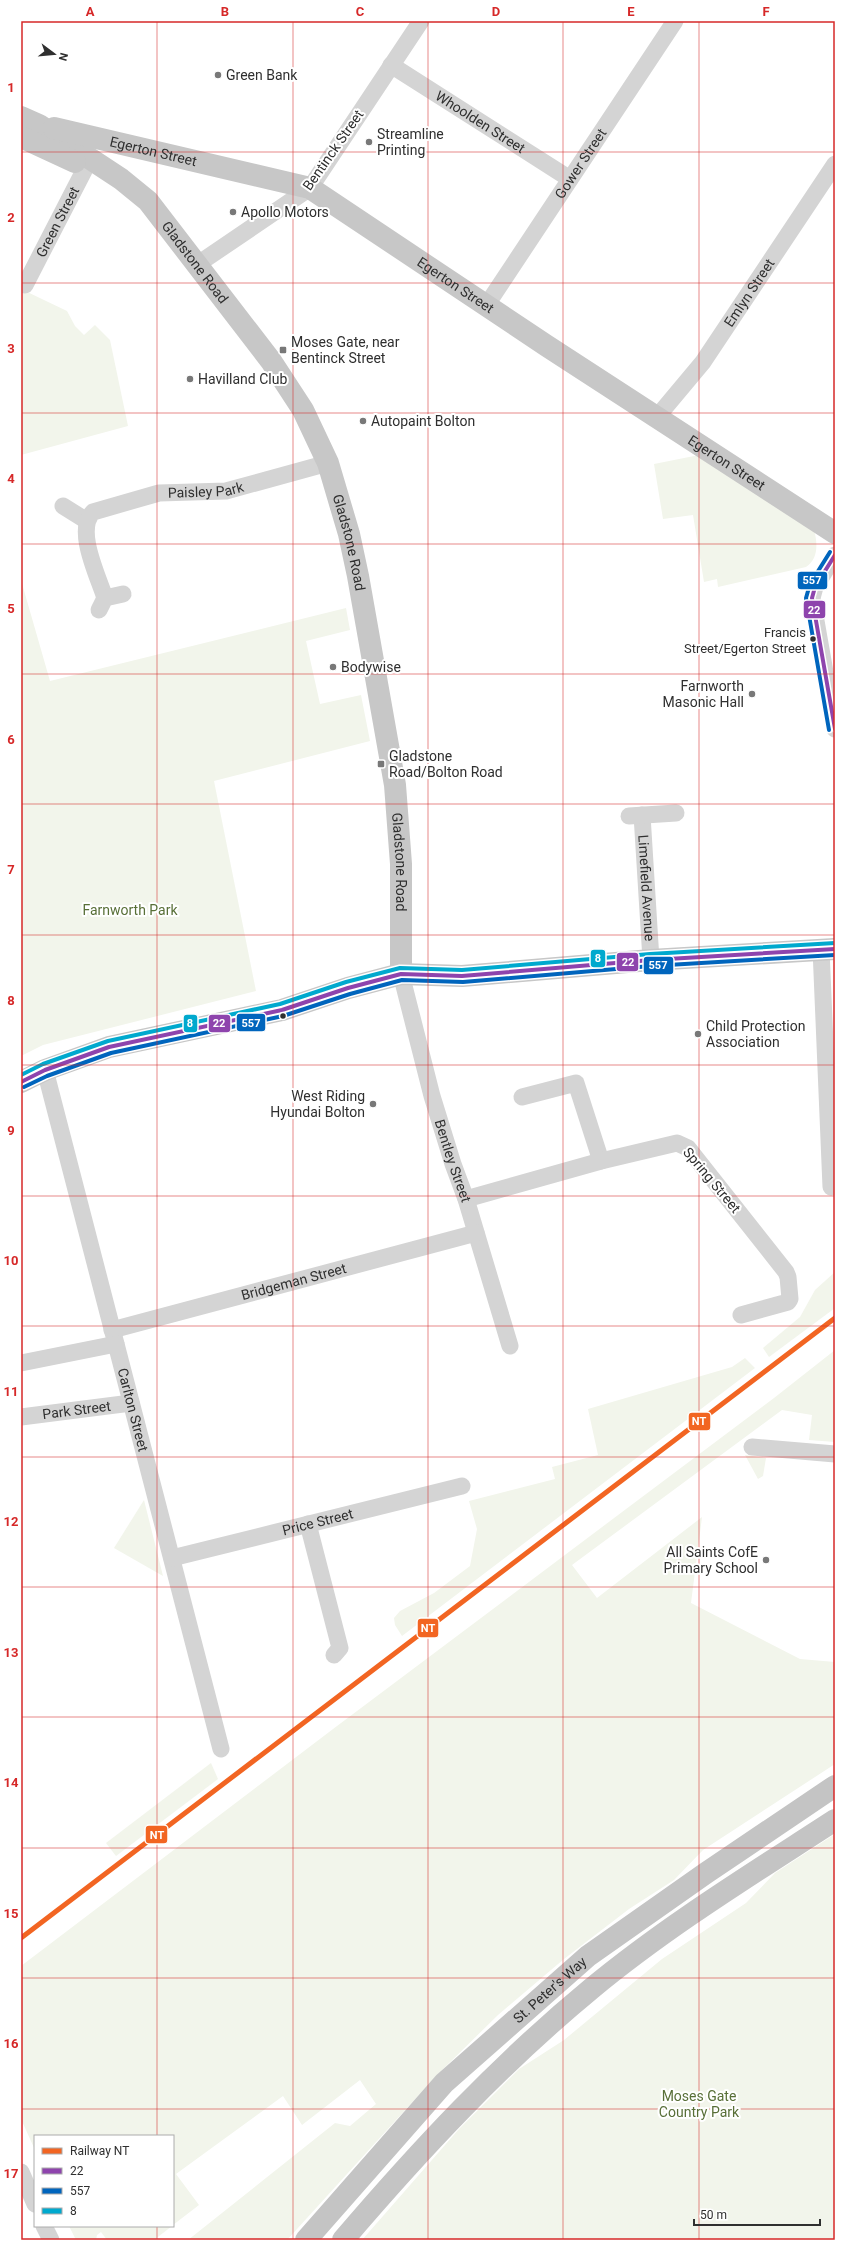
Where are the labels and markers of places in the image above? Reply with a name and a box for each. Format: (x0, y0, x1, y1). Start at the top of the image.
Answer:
place label: Green Bank (226, 67, 298, 83)
marker: Green Bank (213, 70, 223, 80)
place label: Streamline Printing (377, 126, 444, 158)
marker: Streamline Printing (364, 137, 374, 147)
place label: Apollo Motors (241, 204, 329, 220)
marker: Apollo Motors (228, 207, 238, 217)
place label: Moses Gate, near Bentinck Street (291, 334, 400, 366)
marker: Moses Gate, near Bentinck Street (278, 345, 288, 355)
place label: Havilland Club (198, 371, 287, 387)
marker: Havilland Club (185, 374, 195, 384)
place label: Autopaint Bolton (371, 413, 475, 429)
marker: Autopaint Bolton (358, 416, 368, 426)
place label: Francis Street/Egerton Street (684, 625, 806, 656)
marker: Francis Street/Egerton Street (808, 634, 818, 644)
place label: Bodywise (341, 659, 401, 675)
marker: Bodywise (328, 662, 338, 672)
place label: Farnworth Masonic Hall (663, 678, 744, 710)
marker: Farnworth Masonic Hall (747, 689, 757, 699)
place label: Gladstone Road/Bolton Road (389, 748, 503, 780)
marker: Gladstone Road/Bolton Road (376, 759, 386, 769)
unlabelled marker (278, 1011, 288, 1021)
place label: Child Protection Association (706, 1018, 805, 1050)
marker: Child Protection Association (693, 1029, 703, 1039)
place label: West Riding Hyundai Bolton (270, 1088, 365, 1120)
marker: West Riding Hyundai Bolton (368, 1099, 378, 1109)
place label: All Saints CofE Primary School (663, 1544, 758, 1576)
marker: All Saints CofE Primary School (761, 1555, 771, 1565)

